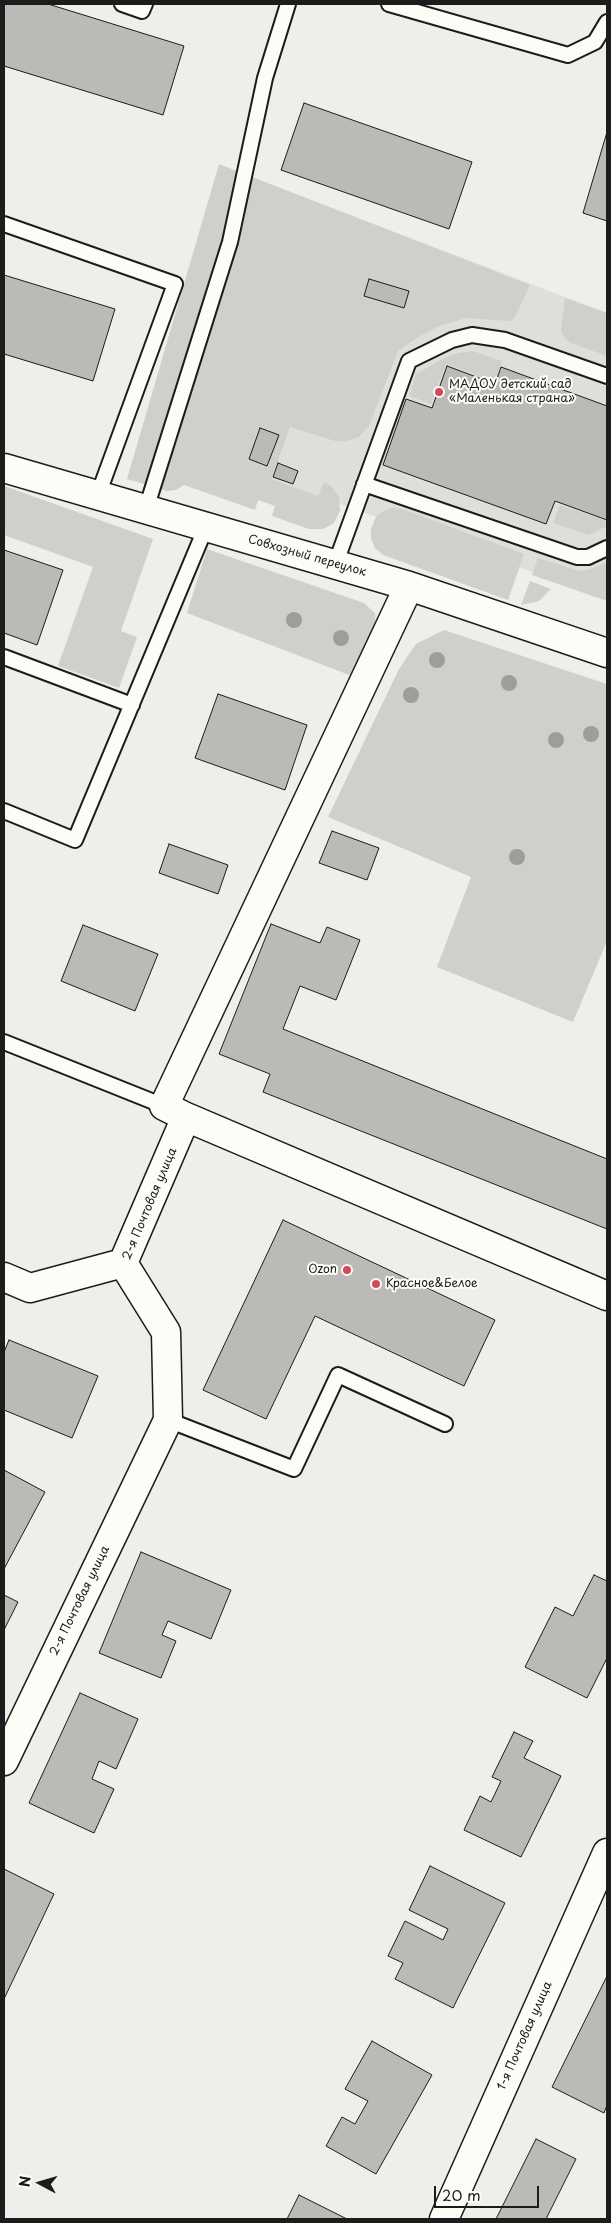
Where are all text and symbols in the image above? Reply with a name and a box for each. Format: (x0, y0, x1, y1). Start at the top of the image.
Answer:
place label: МАДОУ детский сад «Маленькая страна» (449, 378, 575, 406)
marker: МАДОУ детский сад «Маленькая страна» (433, 386, 445, 398)
street label: Совхозный переулок (246, 532, 368, 580)
street label: 2-я Почтовая улица (120, 1146, 180, 1262)
place label: Ozon (308, 1263, 337, 1277)
marker: Ozon (341, 1264, 353, 1276)
place label: Красное&Белое (386, 1277, 478, 1291)
marker: Красное&Белое (370, 1278, 382, 1290)
street label: 2-я Почтовая улица (47, 1544, 113, 1658)
street label: 1-я Почтовая улица (495, 1979, 555, 2093)
north arrow (15, 2158, 65, 2208)
text: N (14, 2175, 36, 2188)
scale bar (436, 2176, 541, 2208)
text: 20 m (442, 2183, 481, 2206)

